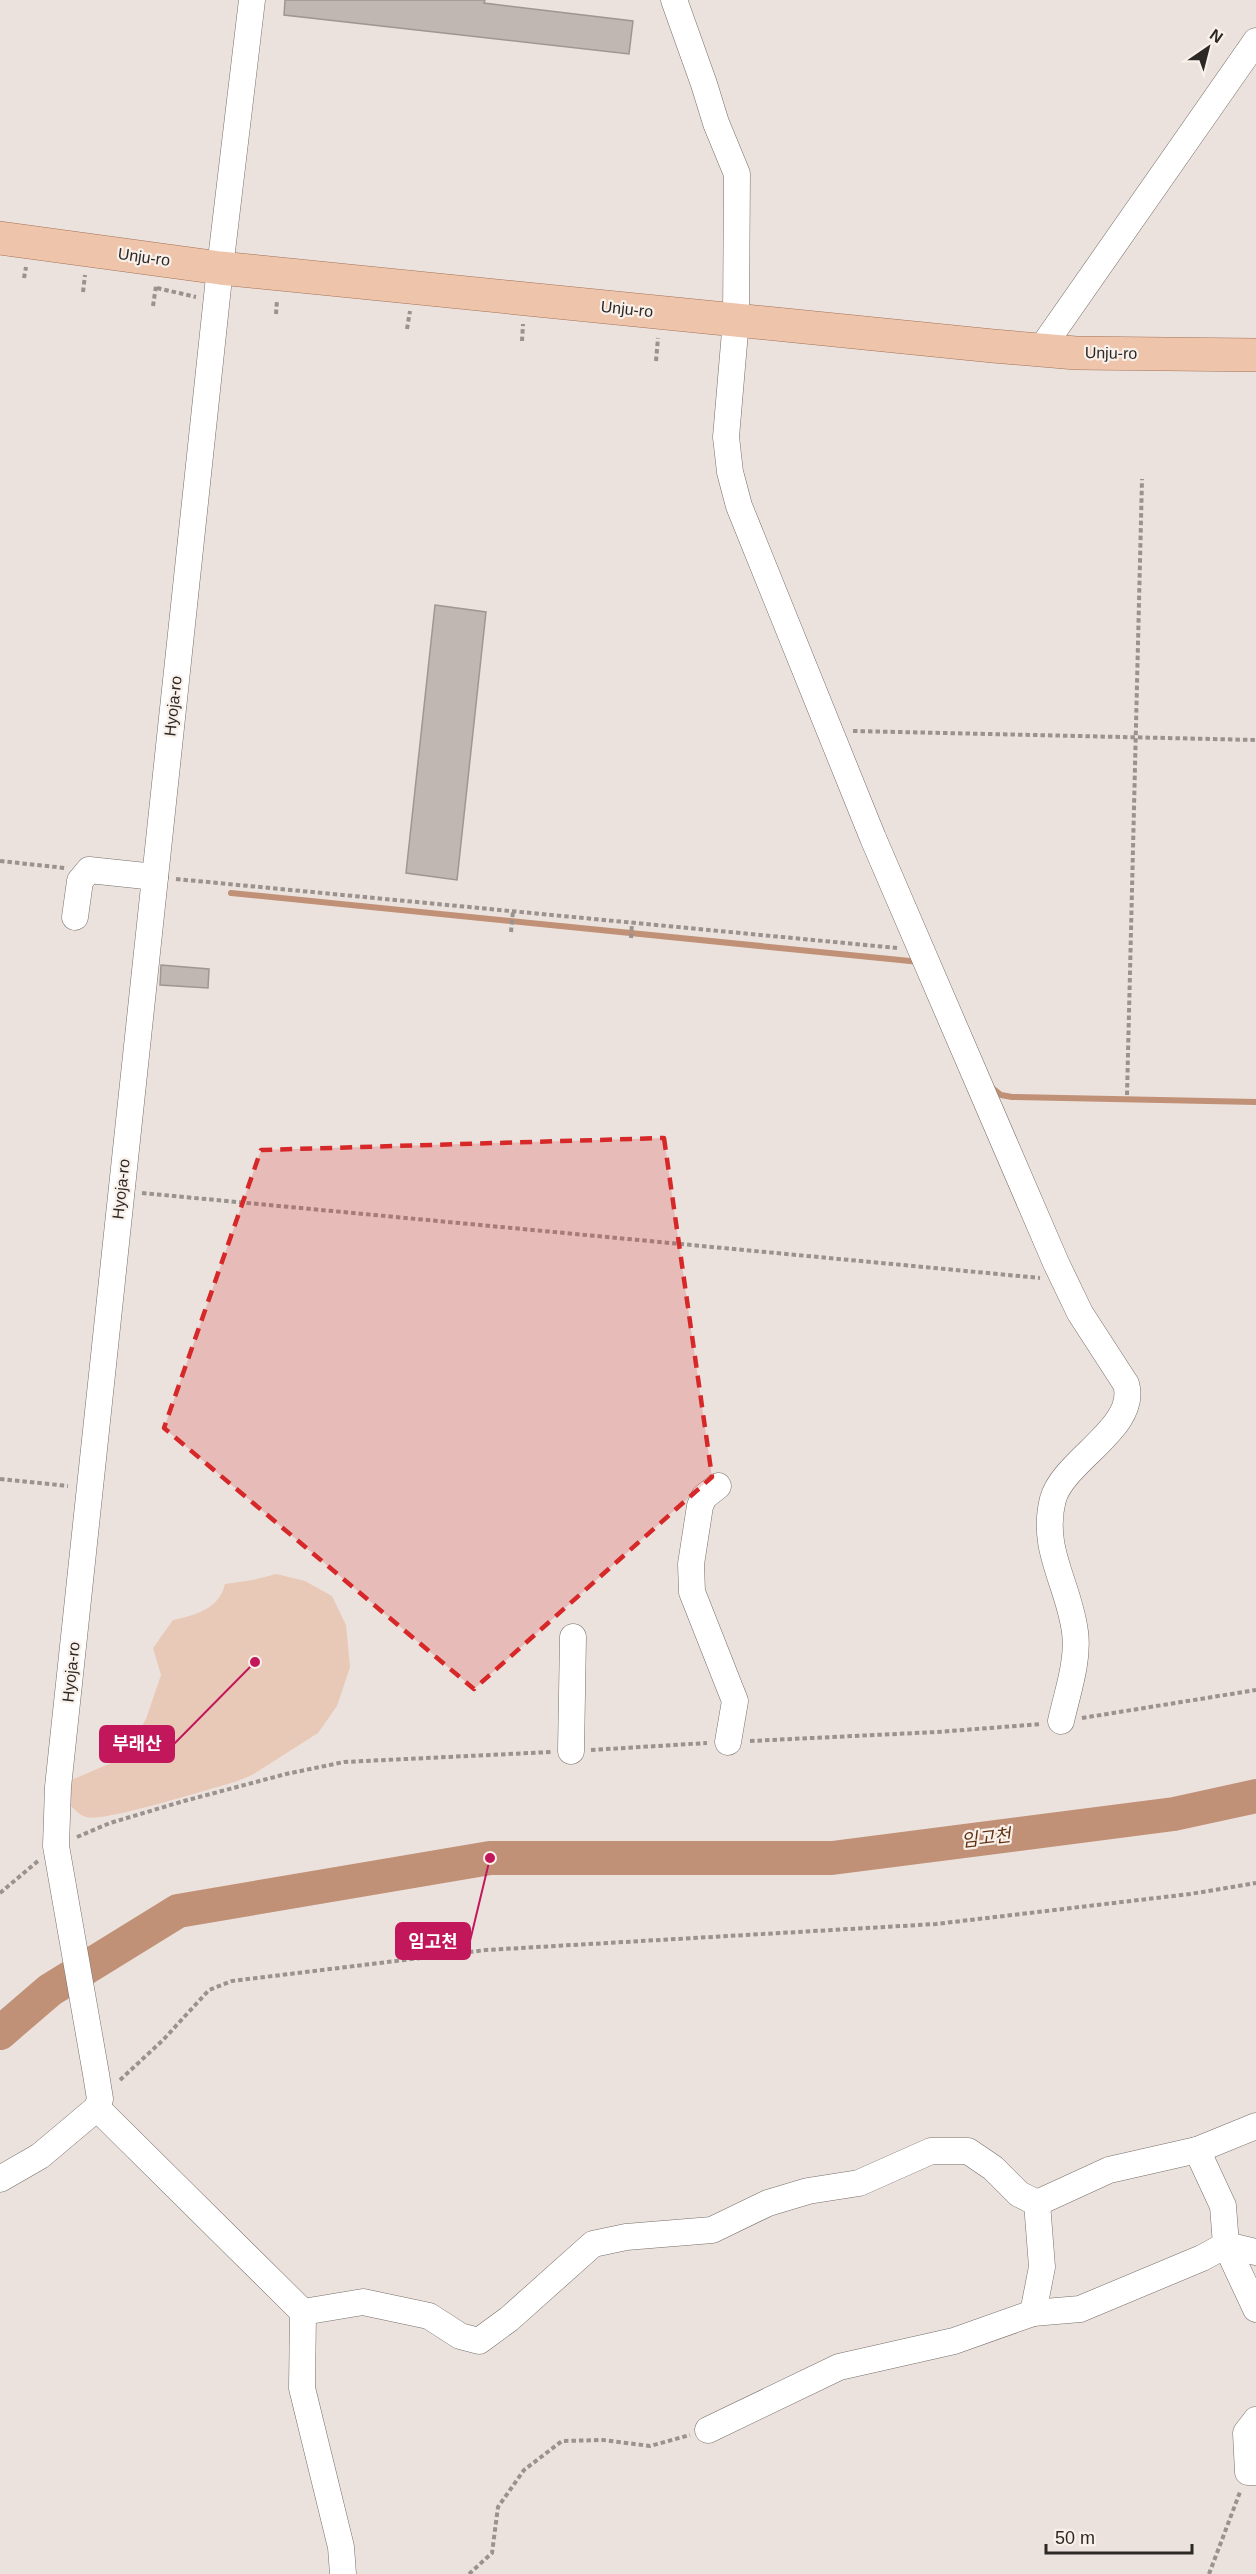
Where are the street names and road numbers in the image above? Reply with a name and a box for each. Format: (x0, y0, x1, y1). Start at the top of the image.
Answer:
street label: Unju-ro (117, 245, 171, 269)
street label: Unju-ro (600, 298, 654, 320)
street label: Unju-ro (1085, 344, 1137, 362)
street label: Hyoja-ro (161, 675, 185, 737)
street label: Hyoja-ro (109, 1158, 133, 1220)
street label: Hyoja-ro (59, 1641, 83, 1703)

